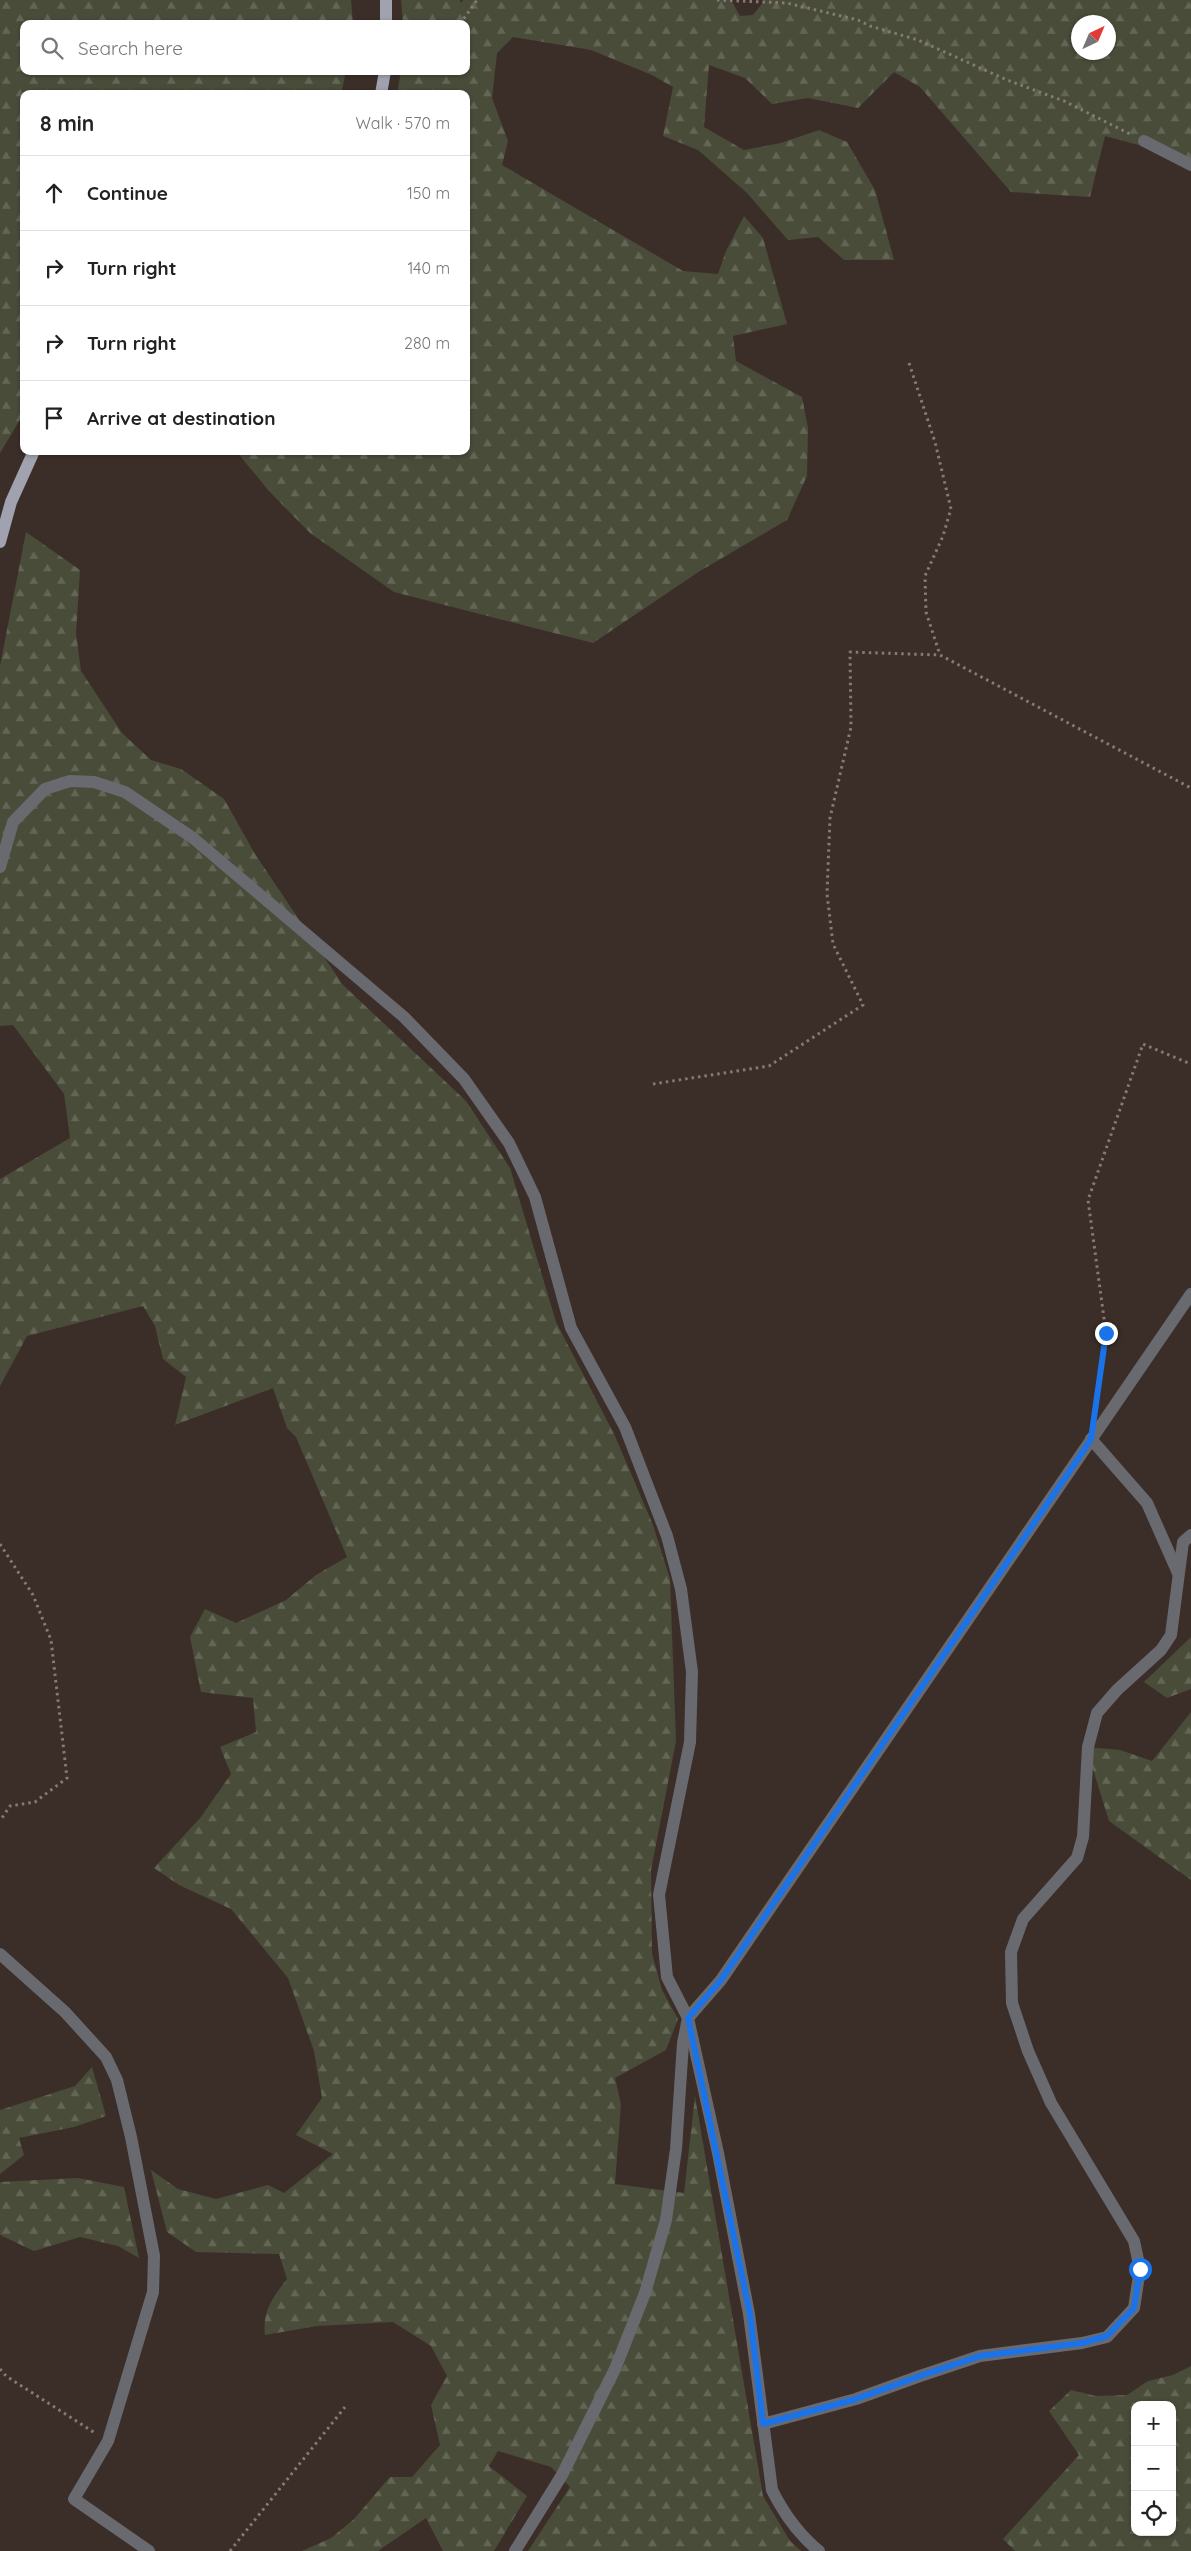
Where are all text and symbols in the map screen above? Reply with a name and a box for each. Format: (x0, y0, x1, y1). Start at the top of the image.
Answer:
north arrow (1071, 15, 1116, 60)
search box (20, 20, 470, 75)
icon: search (38, 34, 66, 62)
text: Search here (78, 36, 183, 60)
text: 8 min (40, 110, 94, 136)
text: Walk · 570 m (355, 113, 450, 133)
icon: ahead (40, 179, 68, 207)
text: Continue (87, 181, 168, 205)
text: 150 m (407, 183, 450, 203)
icon: right (40, 254, 68, 282)
text: Turn right (87, 256, 176, 280)
text: 140 m (407, 258, 450, 278)
icon: right (40, 329, 68, 357)
text: Turn right (87, 331, 176, 355)
text: 280 m (404, 333, 450, 353)
icon: arrive (40, 404, 68, 432)
text: Arrive at destination (87, 406, 276, 430)
route end (1095, 1322, 1118, 1345)
route start (1129, 2258, 1152, 2281)
map controls (1131, 2401, 1176, 2536)
button: + (1131, 2401, 1176, 2446)
button: − (1131, 2446, 1176, 2491)
button: locate (1131, 2491, 1176, 2536)

